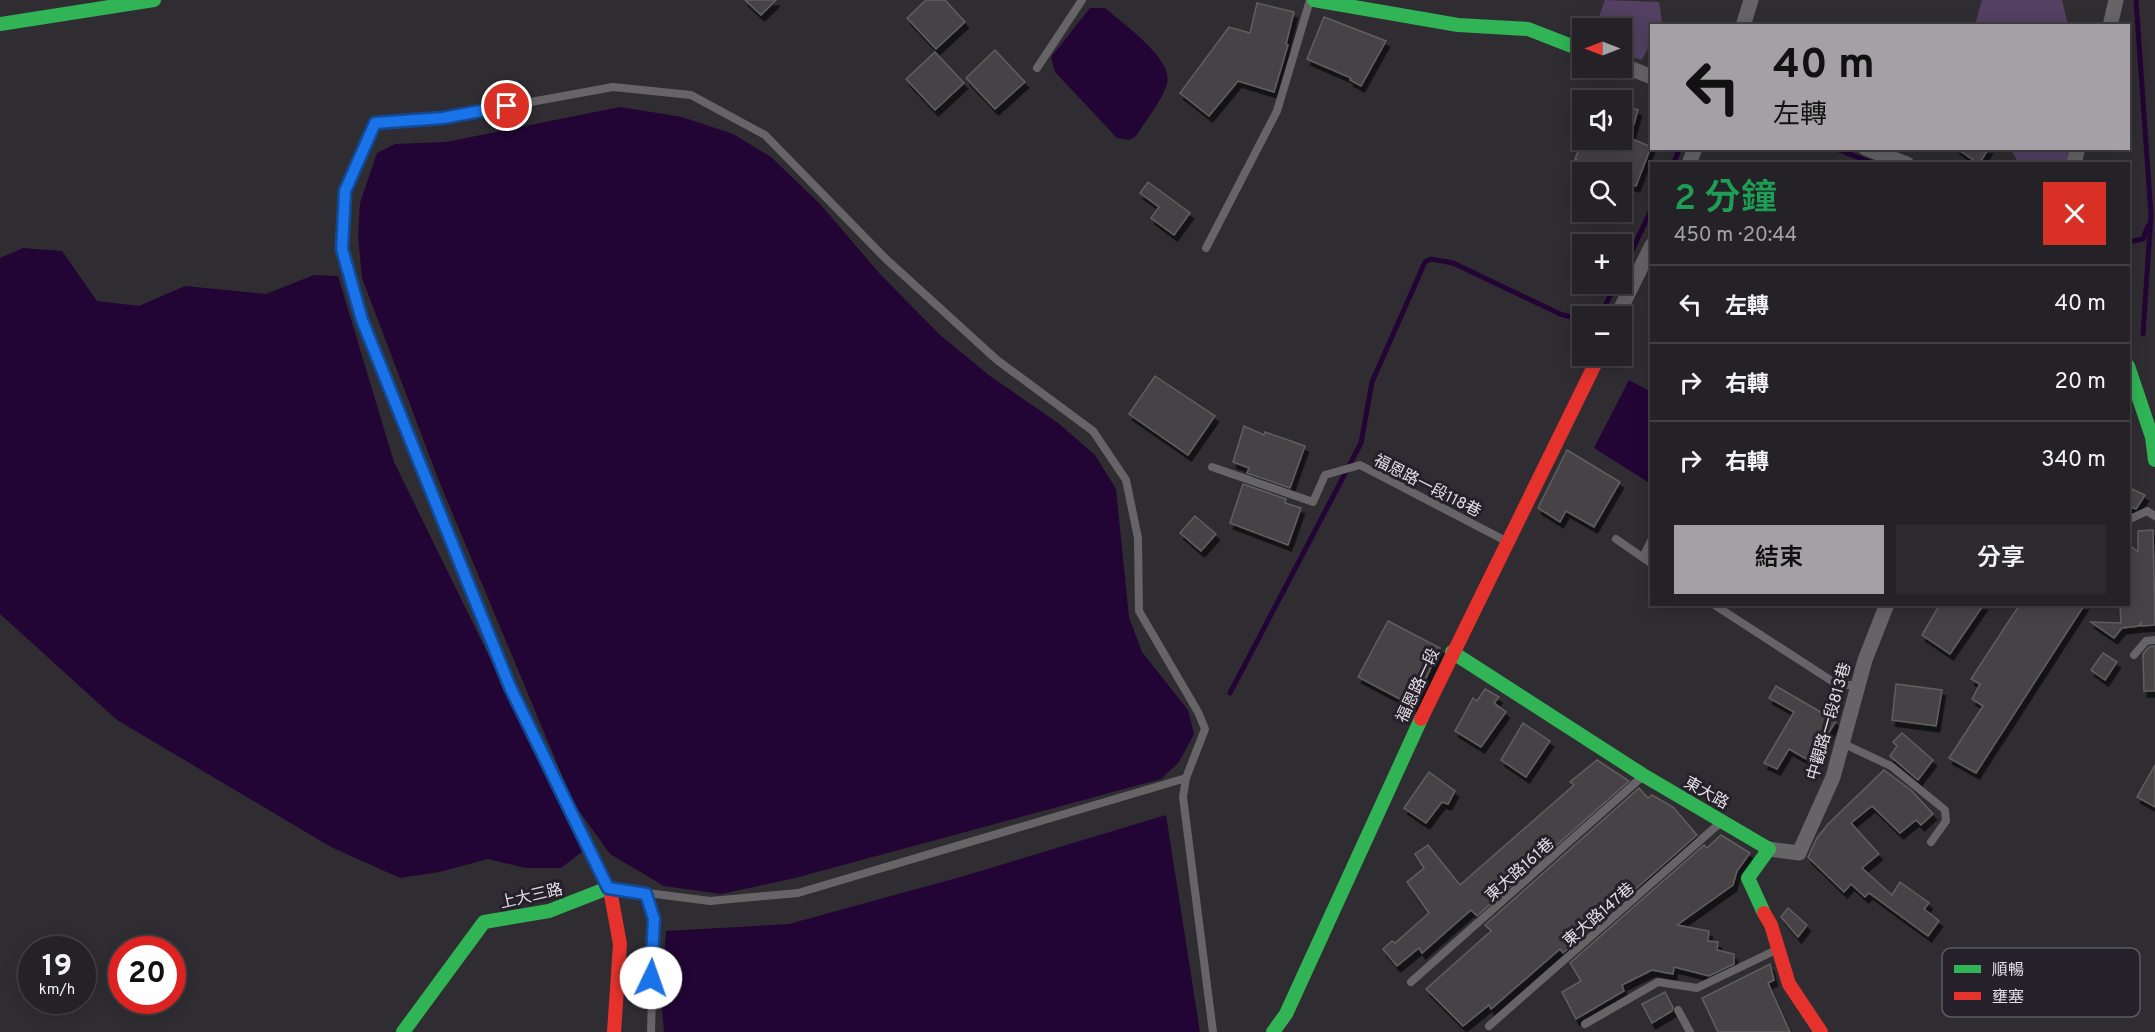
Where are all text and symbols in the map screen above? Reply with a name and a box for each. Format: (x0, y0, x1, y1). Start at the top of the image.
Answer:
north arrow (1572, 18, 1632, 78)
map controls (1572, 18, 1632, 366)
text: 40 m (1773, 40, 1875, 93)
icon: left (1674, 48, 1752, 126)
pin (481, 80, 532, 131)
icon: arrive (490, 89, 523, 122)
button: sound (1572, 90, 1632, 150)
text: 左轉 (1773, 99, 1827, 133)
button: search (1572, 162, 1632, 222)
text: 2 分鐘 (1674, 177, 1777, 223)
button: close (2043, 182, 2106, 245)
text: 450 m · 20:44 (1674, 223, 1797, 249)
button: + (1572, 234, 1632, 294)
icon: left (1674, 288, 1707, 321)
text: 40 m (2054, 291, 2106, 318)
text: 左轉 (1725, 294, 1769, 321)
button: − (1572, 306, 1632, 366)
icon: right (1674, 366, 1707, 399)
text: 20 m (2055, 369, 2106, 396)
text: 右轉 (1725, 372, 1769, 399)
icon: right (1674, 444, 1707, 477)
text: 340 m (2041, 447, 2106, 474)
text: 右轉 (1725, 450, 1769, 477)
street label: 福恩路一段118巷 (1370, 451, 1484, 522)
button: 結束 (1674, 525, 1884, 594)
button: 分享 (1896, 525, 2106, 594)
street label: 福恩路一段 (1393, 645, 1445, 726)
street label: 中觀路一段813巷 (1804, 660, 1856, 783)
street label: 東大路 (1680, 773, 1732, 814)
street label: 東大路161巷 (1482, 834, 1559, 907)
street label: 東大路147巷 (1560, 879, 1639, 952)
street label: 上大三路 (498, 880, 565, 914)
speed limit sign: 20 (108, 936, 186, 1014)
position arrow (619, 946, 683, 1010)
legend (1942, 948, 2140, 1017)
text: 19 (42, 949, 72, 986)
text: 順暢 (1992, 961, 2024, 981)
text: km/h (39, 981, 75, 1000)
text: 壅塞 (1992, 988, 2024, 1008)

